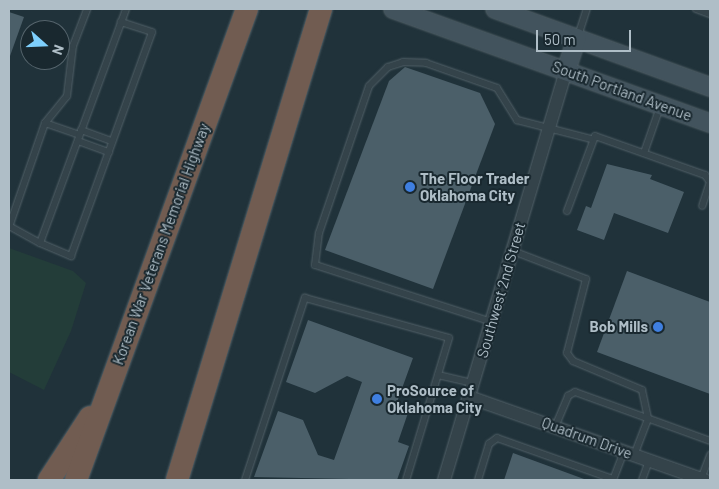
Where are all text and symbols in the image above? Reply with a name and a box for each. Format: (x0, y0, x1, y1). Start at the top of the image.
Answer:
north arrow (20, 20, 70, 70)
scale bar (539, 20, 634, 52)
text: 50 m (544, 30, 576, 48)
text: N (49, 43, 68, 57)
street label: South Portland Avenue (550, 57, 694, 125)
street label: Korean War Veterans Memorial Highway (109, 121, 213, 367)
place label: The Floor Trader Oklahoma City (420, 169, 530, 204)
marker: The Floor Trader Oklahoma City (404, 181, 416, 193)
street label: Southwest 2nd Street (473, 220, 529, 360)
place label: Bob Mills (589, 318, 648, 336)
marker: Bob Mills (652, 321, 664, 333)
place label: ProSource of Oklahoma City (387, 381, 482, 416)
marker: ProSource of Oklahoma City (371, 393, 383, 405)
street label: Quadrum Drive (539, 413, 635, 463)

